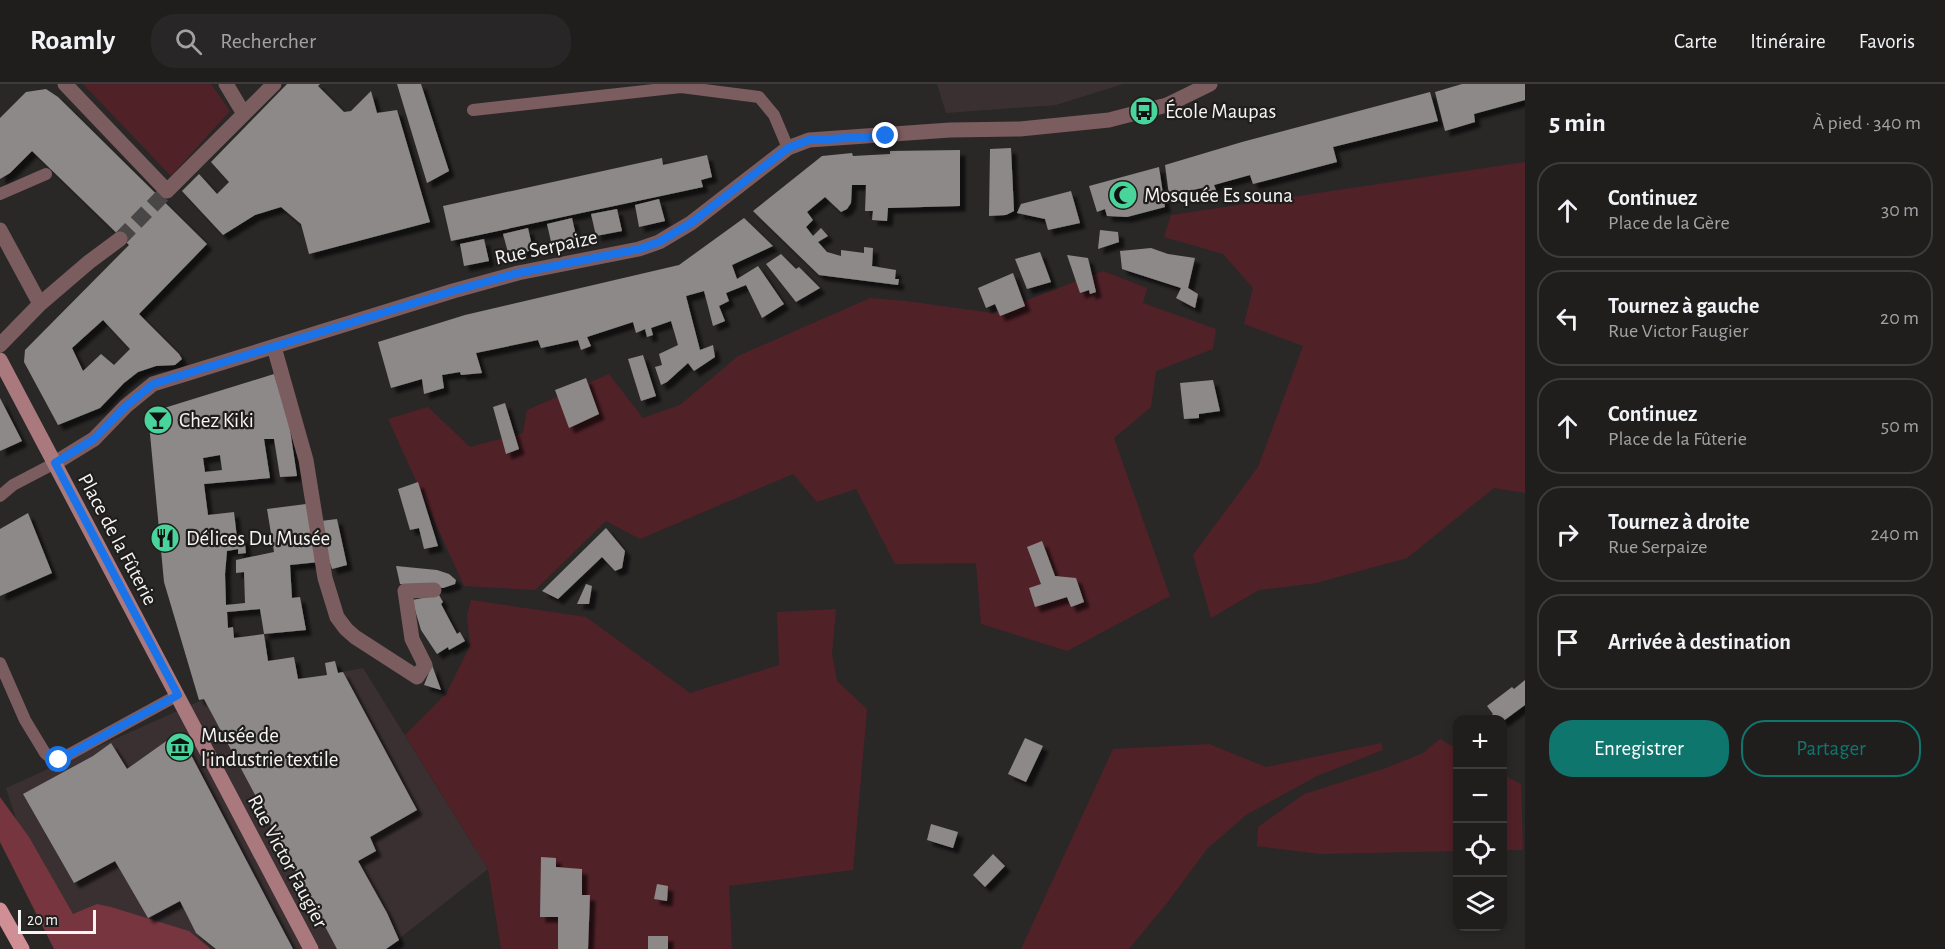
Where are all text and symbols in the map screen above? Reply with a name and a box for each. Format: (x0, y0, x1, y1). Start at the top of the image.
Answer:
search box (151, 14, 571, 68)
icon: search (172, 25, 205, 58)
text: Roamly (30, 27, 115, 55)
text: Rechercher (220, 30, 316, 52)
text: Carte (1674, 31, 1717, 52)
text: Itinéraire (1750, 31, 1826, 52)
text: Favoris (1859, 31, 1915, 52)
bus stop icon: École Maupas (1128, 95, 1160, 127)
place label: École Maupas (1165, 99, 1276, 122)
text: 5 min (1549, 110, 1606, 136)
text: À pied · 340 m (1813, 113, 1921, 133)
route end (872, 122, 898, 148)
mosque icon: Mosquée Es souna (1107, 179, 1139, 211)
place label: Mosquée Es souna (1144, 185, 1293, 206)
text: Continuez (1608, 187, 1697, 209)
icon: ahead (1551, 194, 1584, 227)
text: 30 m (1881, 200, 1919, 220)
text: Place de la Gère (1608, 213, 1730, 233)
street label: Rue Serpaize (493, 226, 599, 269)
text: Tournez à gauche (1608, 295, 1759, 317)
icon: left (1551, 302, 1584, 335)
text: 20 m (1880, 308, 1919, 328)
text: Rue Victor Faugier (1608, 321, 1749, 341)
text: Continuez (1608, 403, 1697, 425)
bar icon: Chez Kiki (142, 404, 174, 436)
place label: Chez Kiki (179, 410, 254, 431)
icon: ahead (1551, 410, 1584, 443)
text: 50 m (1881, 416, 1919, 436)
text: Place de la Fûterie (1608, 429, 1747, 449)
street label: Place de la Fûterie (74, 470, 161, 609)
text: Tournez à droite (1608, 511, 1750, 533)
icon: right (1551, 518, 1584, 551)
restaurant icon: Délices Du Musée (149, 522, 181, 554)
text: 240 m (1870, 524, 1919, 544)
place label: Délices Du Musée (186, 528, 330, 549)
text: Rue Serpaize (1608, 537, 1708, 557)
icon: arrive (1551, 626, 1584, 659)
text: Arrivée à destination (1608, 631, 1791, 653)
map controls (1453, 715, 1507, 931)
button: + (1453, 715, 1507, 769)
button: Enregistrer (1549, 720, 1729, 777)
button: Partager (1741, 720, 1921, 777)
place label: Musée de l'industrie textile (201, 725, 339, 770)
museum icon: Musée de l'industrie textile (164, 731, 196, 763)
route start (45, 746, 71, 772)
button: − (1453, 769, 1507, 823)
street label: Rue Victor Faugier (244, 791, 332, 931)
button: locate (1453, 823, 1507, 877)
button: layers (1453, 877, 1507, 931)
scale bar (18, 907, 96, 934)
text: 20 m (27, 912, 58, 928)

